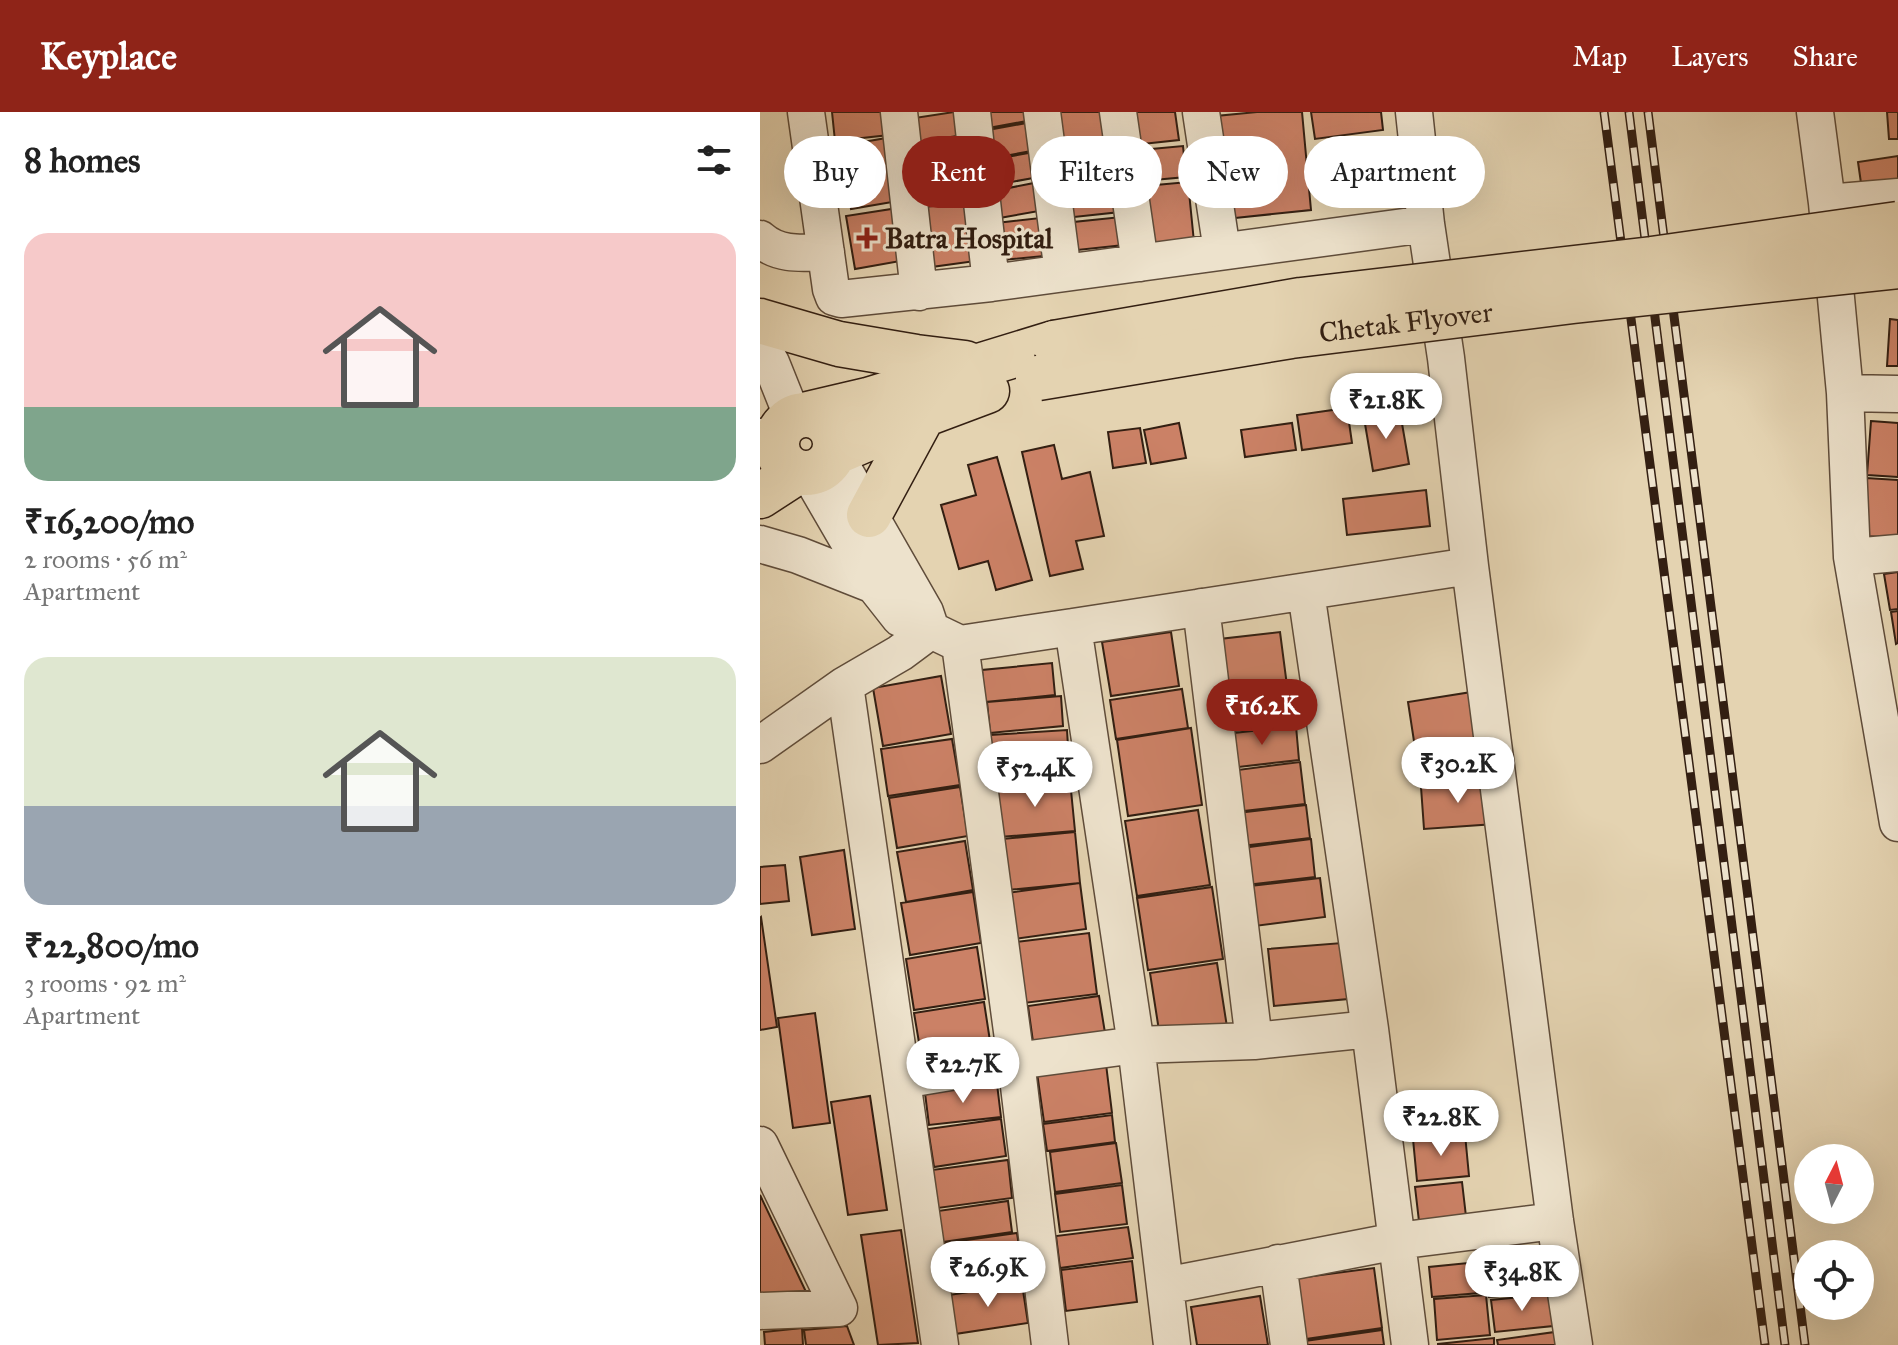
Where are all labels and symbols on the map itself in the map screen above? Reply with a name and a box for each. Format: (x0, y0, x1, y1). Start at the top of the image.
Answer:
place label: Batra Hospital (885, 221, 1053, 256)
marker: Batra Hospital (856, 227, 878, 249)
street label: Chetak Flyover (1317, 294, 1495, 350)
pin: ₹21.8K (1321, 373, 1451, 441)
pin: ₹16.2K (1197, 679, 1327, 747)
pin: ₹30.2K (1393, 737, 1523, 805)
pin: ₹52.4K (970, 741, 1100, 809)
pin: ₹22.7K (898, 1037, 1028, 1105)
pin: ₹22.8K (1376, 1090, 1506, 1158)
north arrow (1794, 1144, 1874, 1224)
pin: ₹26.9K (923, 1241, 1053, 1309)
pin: ₹34.8K (1457, 1245, 1587, 1313)

